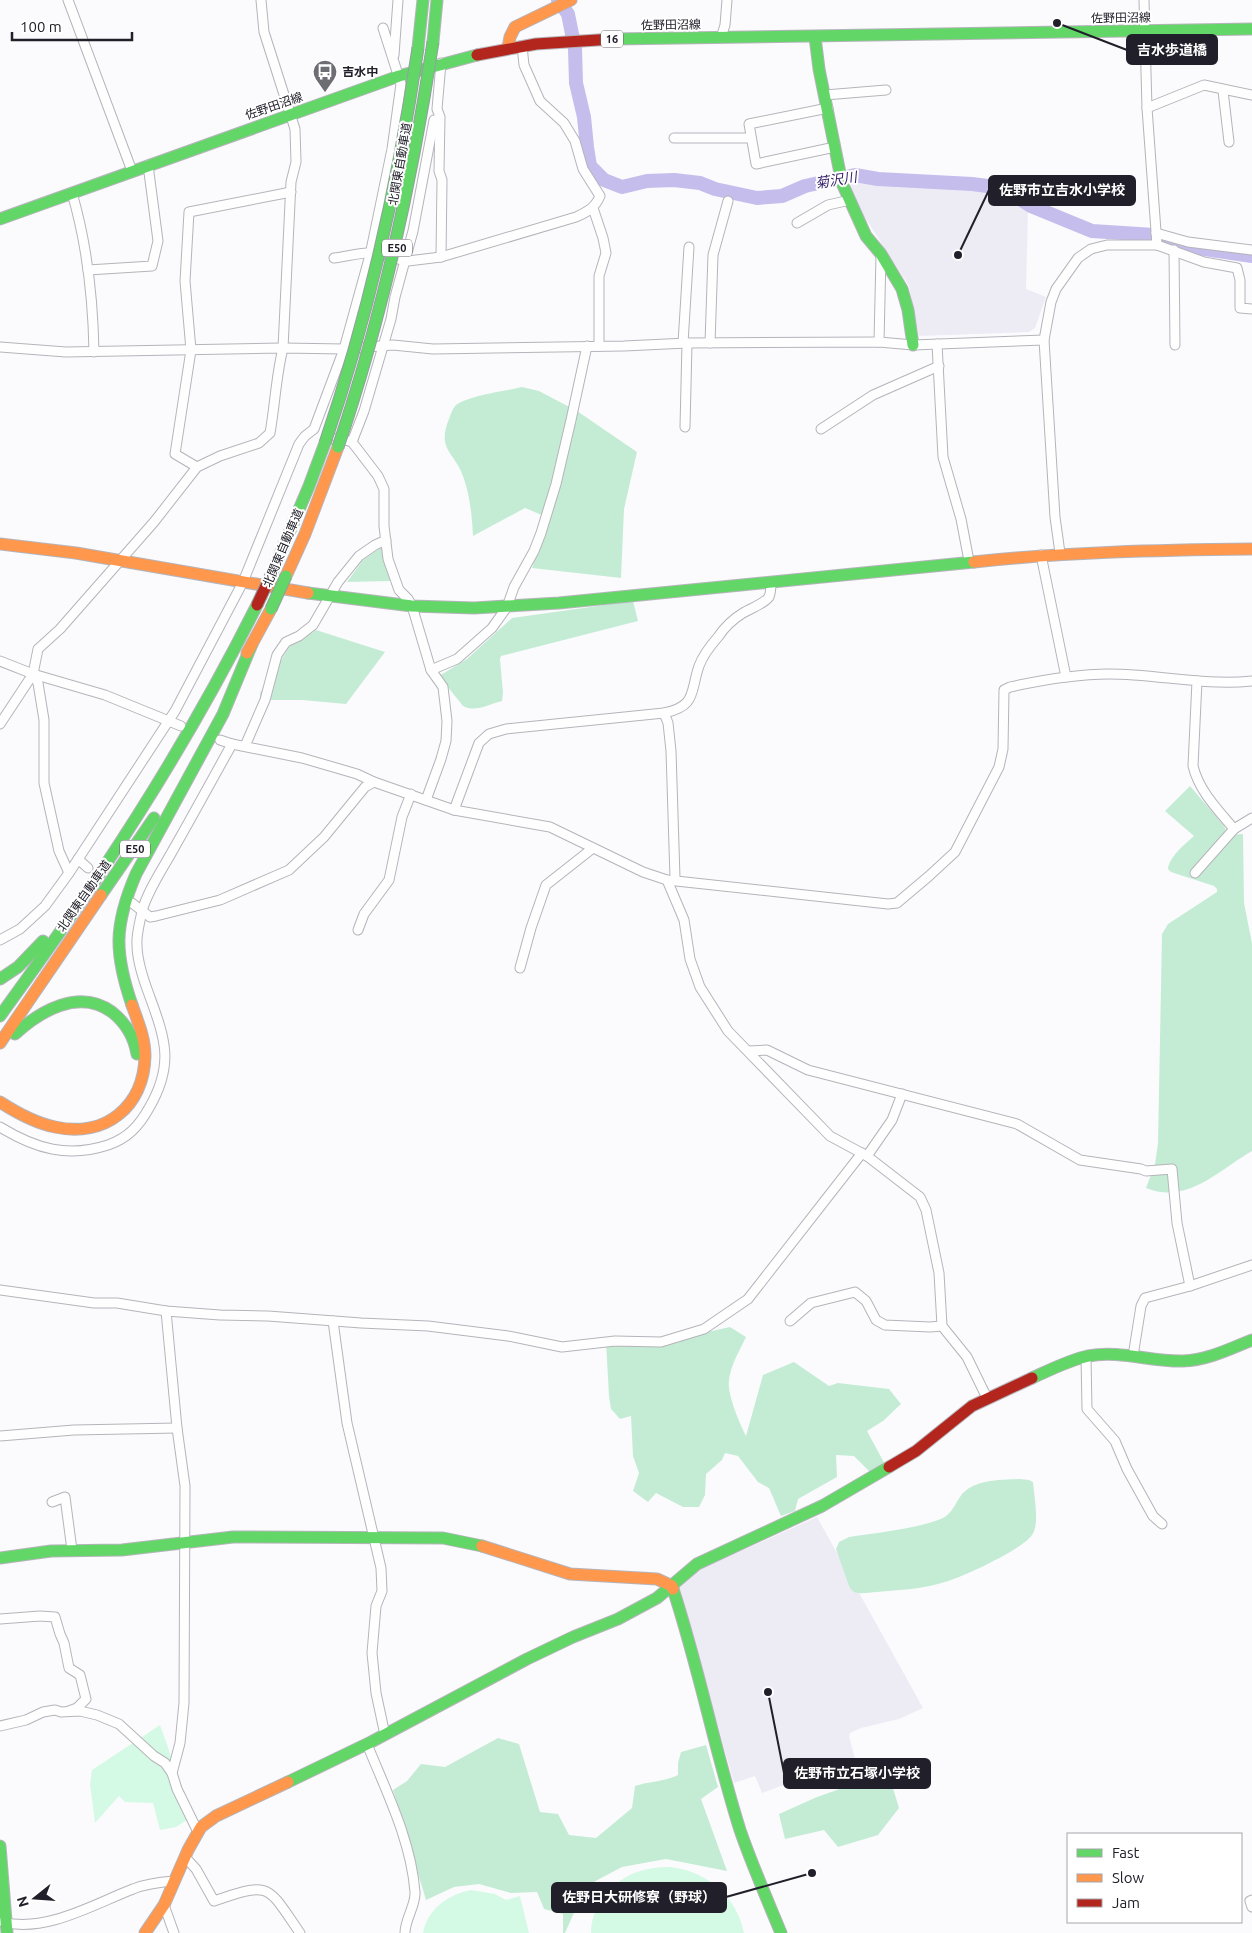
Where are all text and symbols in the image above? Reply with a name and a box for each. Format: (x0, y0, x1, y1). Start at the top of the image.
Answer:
scale bar (12, 10, 132, 42)
street label: 佐野田沼線 (1091, 10, 1151, 25)
street label: 佐野田沼線 (641, 17, 701, 32)
text: 100 m (20, 18, 62, 35)
road number: 16 (601, 30, 623, 48)
callout: 吉水歩道橋 (1127, 35, 1217, 64)
text: 吉水歩道橋 (1137, 42, 1207, 58)
bus stop icon: 吉水中 (312, 59, 338, 93)
place label: 吉水中 (342, 65, 378, 78)
street label: 佐野田沼線 (243, 90, 304, 121)
street label: 北関東自動車道 (386, 121, 413, 206)
water label: 菊沢川 (814, 169, 860, 191)
callout: 佐野市立吉水小学校 (989, 176, 1135, 205)
text: 佐野市立吉水小学校 (999, 182, 1125, 198)
road number: E50 (382, 240, 412, 256)
street label: 北関東自動車道 (260, 507, 305, 589)
road number: E50 (120, 841, 150, 858)
street label: 北関東自動車道 (54, 858, 113, 934)
callout: 佐野市立石塚小学校 (784, 1759, 930, 1788)
text: 佐野市立石塚小学校 (794, 1765, 920, 1781)
legend (1067, 1833, 1242, 1923)
text: Fast (1112, 1844, 1140, 1861)
text: Slow (1112, 1869, 1145, 1886)
north arrow (10, 1873, 60, 1923)
callout: 佐野日大研修寮（野球） (552, 1883, 726, 1912)
text: 佐野日大研修寮（野球） (562, 1889, 716, 1905)
text: N (13, 1894, 32, 1909)
text: Jam (1112, 1894, 1140, 1911)

